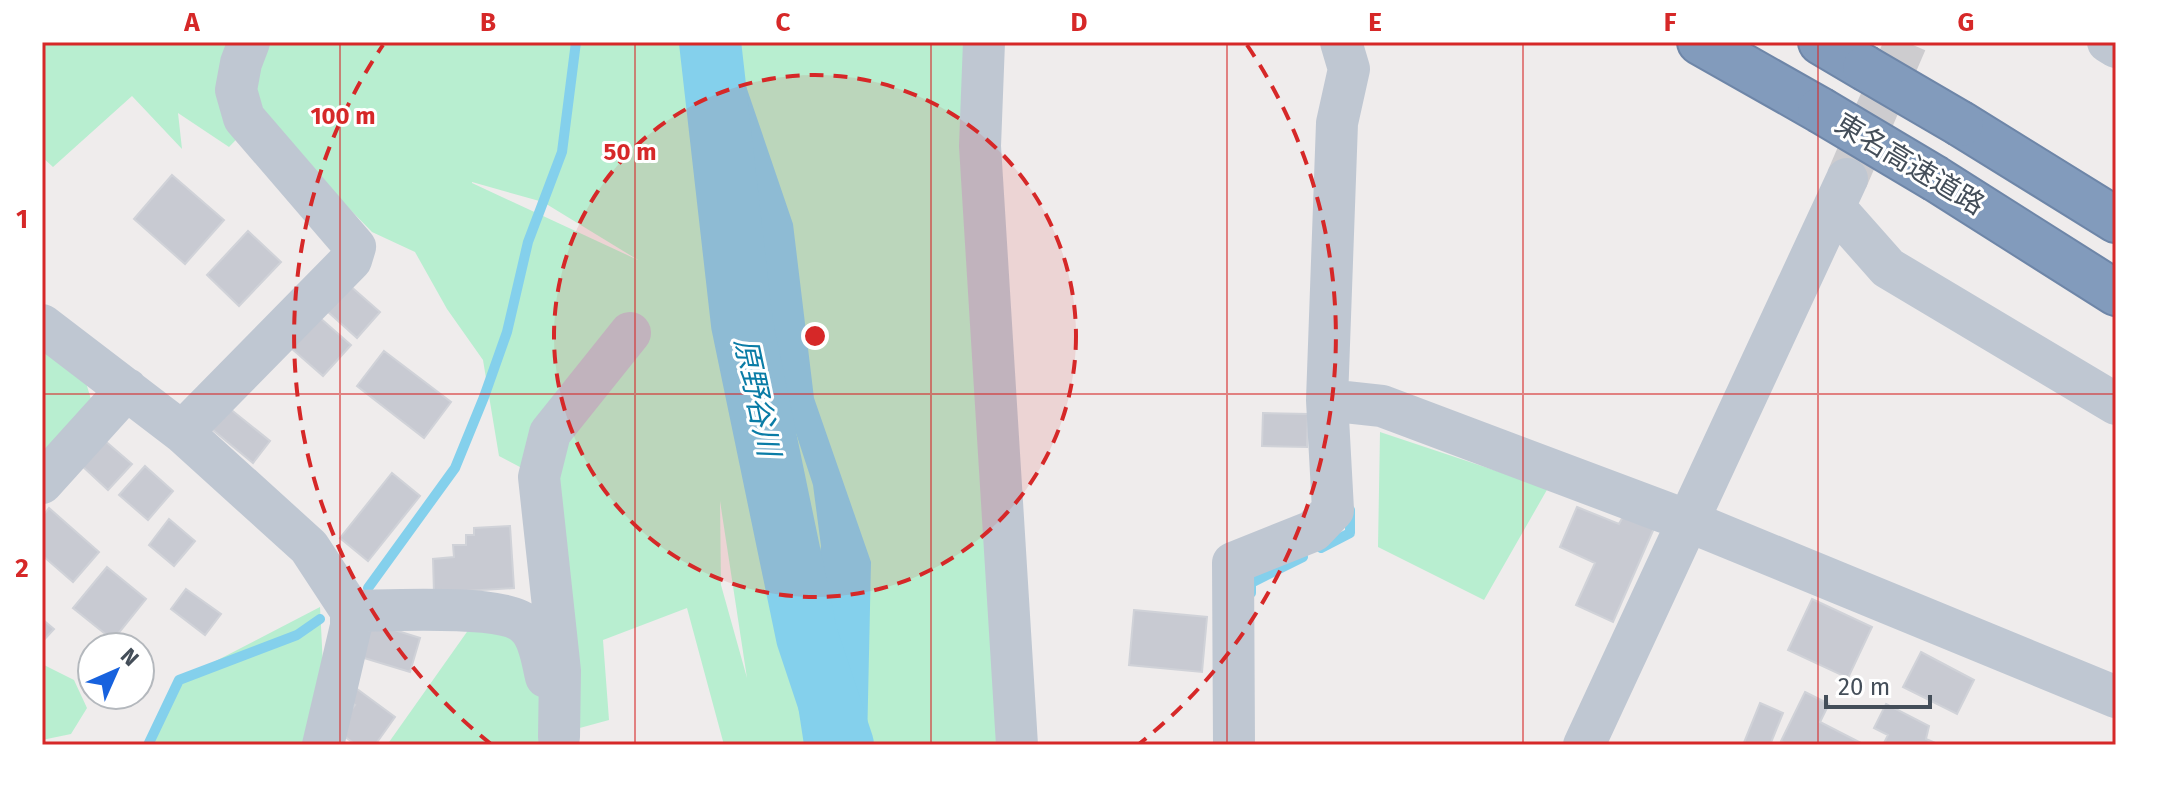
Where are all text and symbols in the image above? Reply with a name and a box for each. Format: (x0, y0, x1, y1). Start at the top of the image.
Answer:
text: A (183, 7, 200, 38)
text: B (480, 7, 496, 38)
text: C (776, 7, 791, 38)
text: D (1071, 7, 1088, 38)
text: E (1368, 7, 1382, 38)
text: F (1664, 7, 1677, 38)
text: G (1958, 7, 1974, 38)
text: 100 m (310, 102, 376, 130)
street label: 東名高速道路 (1829, 107, 1991, 221)
text: 50 m (604, 138, 656, 166)
text: 1 (16, 204, 28, 235)
centre of rings (801, 322, 829, 350)
water label: 原野谷川 (727, 335, 788, 462)
text: 2 (15, 553, 29, 584)
north arrow (76, 631, 156, 711)
text: N (115, 643, 144, 672)
scale bar (1826, 659, 1930, 709)
text: 20 m (1838, 673, 1890, 701)

